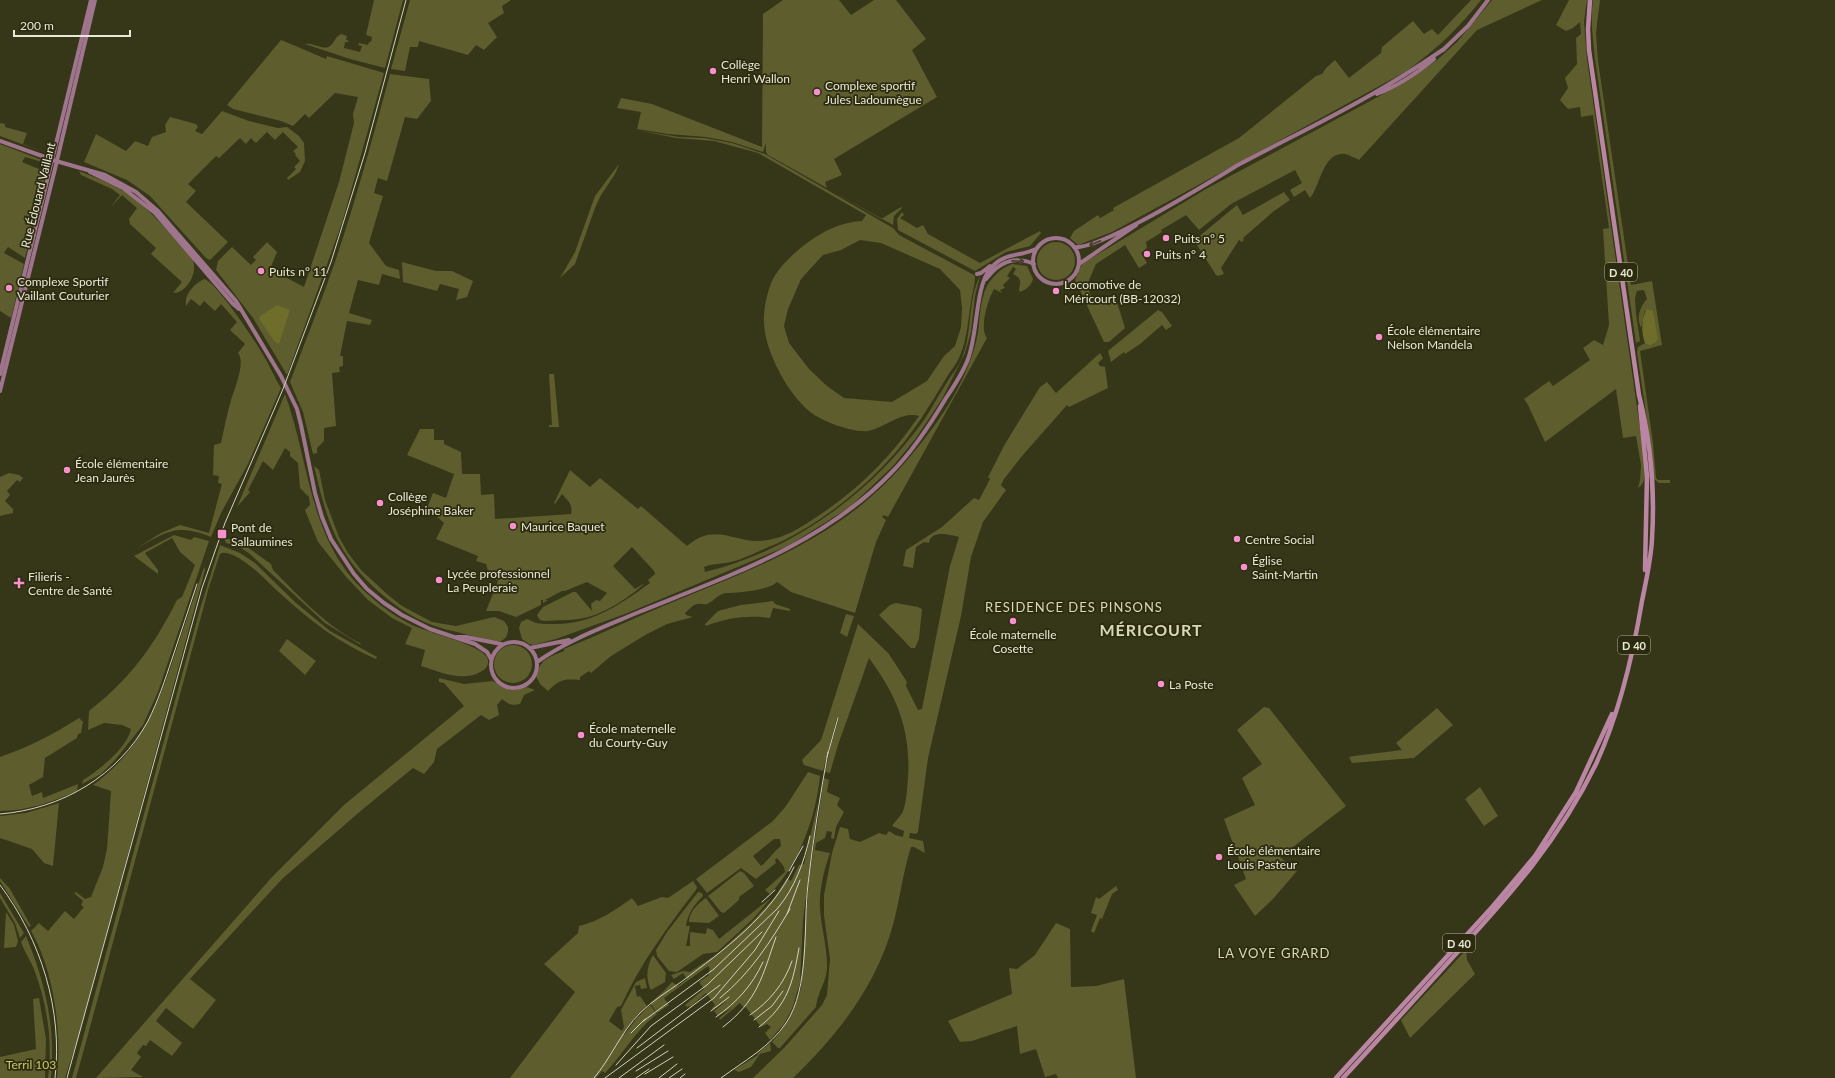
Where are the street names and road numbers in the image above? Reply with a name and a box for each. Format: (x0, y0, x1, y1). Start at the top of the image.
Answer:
street label: Rue Édouard Vaillant (18, 140, 59, 249)
road number: D 40 (1605, 263, 1637, 281)
road number: D 40 (1618, 636, 1650, 654)
road number: D 40 (1443, 934, 1475, 952)

